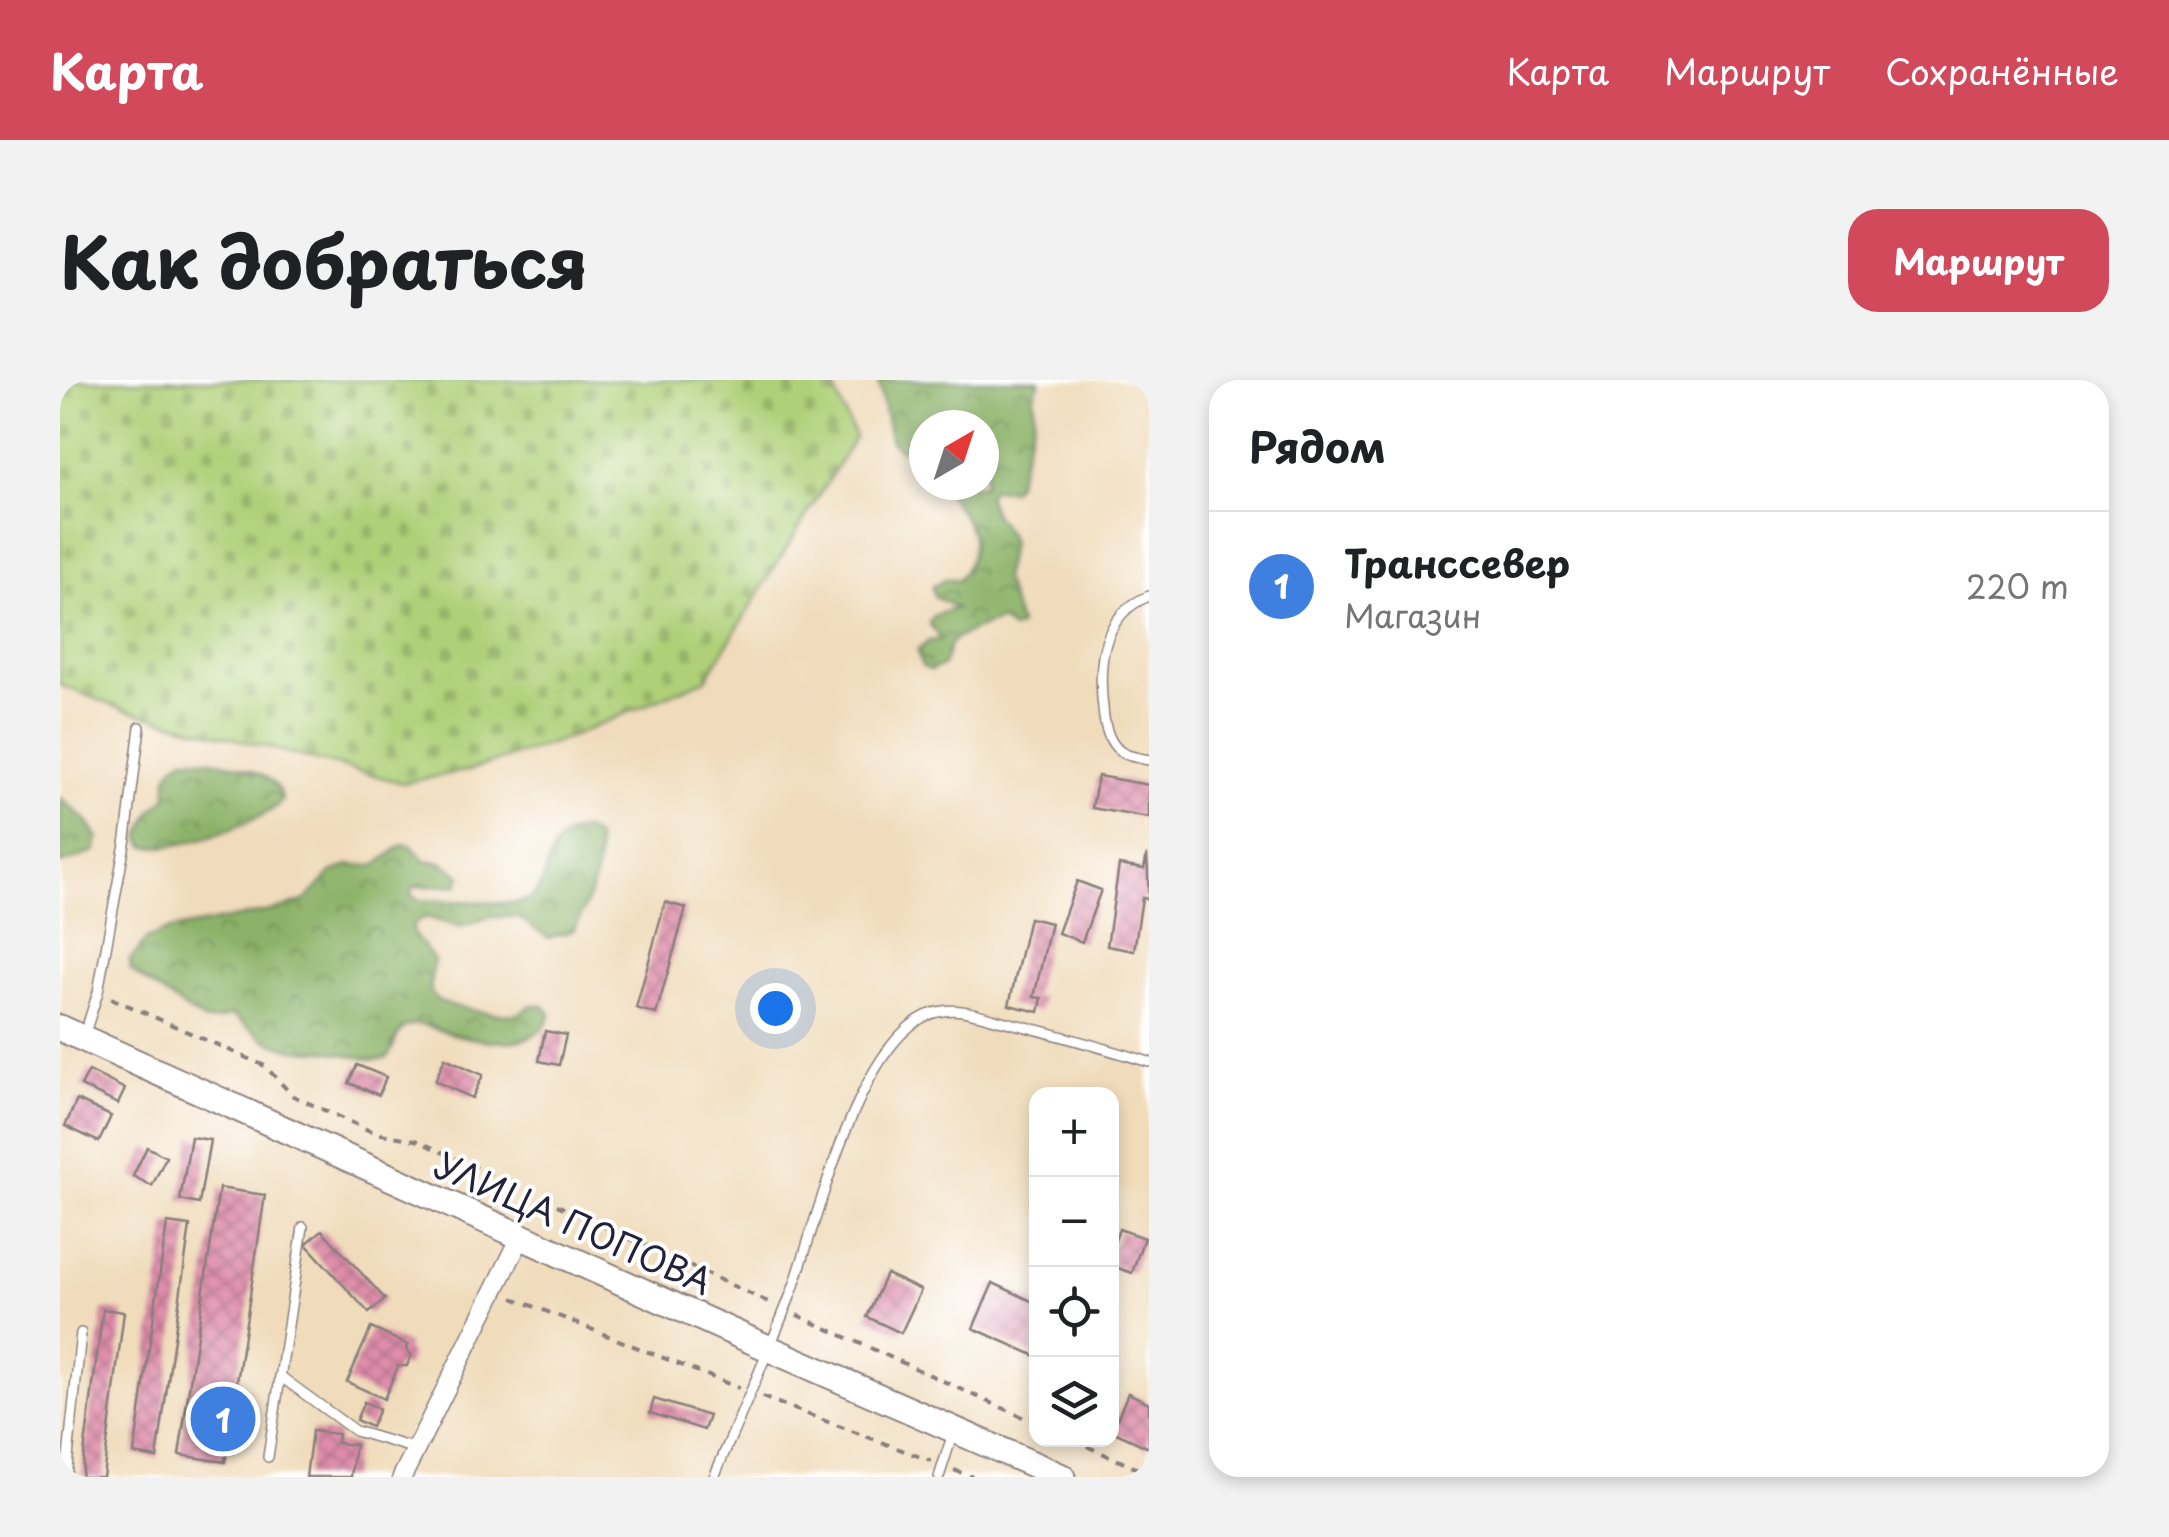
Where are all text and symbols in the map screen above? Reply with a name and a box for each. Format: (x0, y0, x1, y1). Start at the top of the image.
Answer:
text: Карта (50, 34, 204, 106)
text: Карта (1507, 44, 1609, 97)
text: Маршрут (1664, 44, 1830, 97)
text: Сохранённые (1885, 44, 2119, 97)
text: Как добраться (60, 207, 588, 313)
button: Маршрут (1848, 209, 2109, 312)
north arrow (909, 410, 999, 500)
text: Рядом (1249, 414, 1386, 477)
text: Транссевер (1344, 534, 1570, 591)
text: 1 (1274, 562, 1289, 610)
text: 220 m (1966, 562, 2069, 610)
text: Магазин (1344, 591, 1481, 639)
your location (750, 983, 801, 1034)
map controls (1029, 1087, 1119, 1447)
button: + (1029, 1087, 1119, 1177)
street label: УЛИЦА ПОПОВА (427, 1137, 721, 1307)
button: − (1029, 1177, 1119, 1267)
button: locate (1029, 1267, 1119, 1357)
button: layers (1029, 1357, 1119, 1447)
pin: 1 (190, 1382, 256, 1456)

